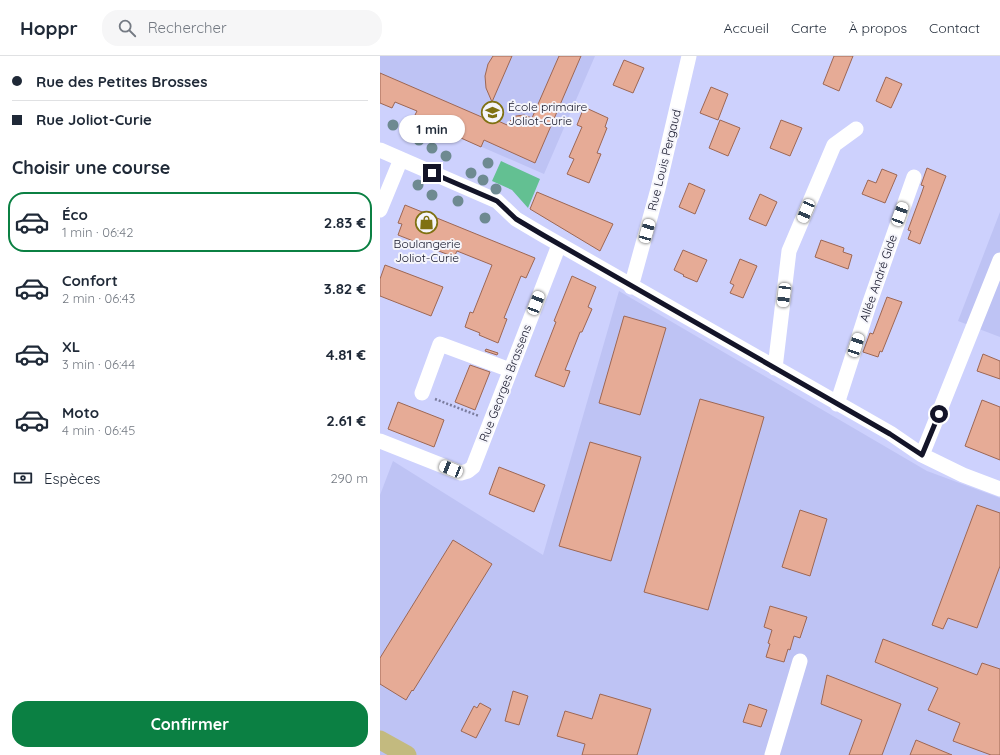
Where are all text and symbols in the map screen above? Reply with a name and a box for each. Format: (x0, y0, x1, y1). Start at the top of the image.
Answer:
search box (102, 10, 382, 46)
text: Hoppr (20, 16, 78, 40)
icon: search (116, 17, 138, 39)
text: Rechercher (148, 18, 227, 37)
text: Accueil (723, 19, 769, 37)
text: Carte (791, 19, 827, 37)
text: À propos (849, 19, 907, 37)
text: Contact (929, 19, 980, 37)
text: Rue des Petites Brosses (36, 72, 207, 91)
place label: École primaire Joliot-Curie (508, 99, 588, 128)
school or university icon: École primaire Joliot-Curie (480, 100, 506, 126)
street label: Rue Louis Pergaud (644, 108, 684, 212)
text: Rue Joliot-Curie (36, 110, 152, 129)
callout: 1 min (399, 115, 465, 143)
text: 1 min (416, 121, 448, 137)
text: Choisir une course (12, 156, 170, 179)
route end (423, 164, 441, 182)
car (796, 198, 816, 224)
car (890, 201, 910, 227)
icon: car (14, 204, 50, 240)
text: Éco (62, 205, 88, 224)
shop icon: Boulangerie Joliot-Curie (414, 209, 440, 235)
text: 2.83 € (324, 213, 366, 232)
car (638, 218, 656, 244)
text: 1 min · 06:42 (62, 224, 133, 240)
street label: Allée André Gide (856, 232, 900, 324)
place label: Boulangerie Joliot-Curie (394, 236, 461, 265)
icon: car (14, 270, 50, 306)
text: Confort (62, 271, 118, 290)
text: 3.82 € (324, 279, 366, 298)
car (777, 282, 791, 308)
text: 2 min · 06:43 (62, 290, 135, 306)
car (526, 290, 546, 316)
street label: Rue Georges Brassens (476, 322, 534, 444)
car (847, 332, 865, 358)
icon: car (14, 336, 50, 372)
text: XL (62, 337, 80, 356)
text: 4.81 € (326, 345, 366, 364)
text: 3 min · 06:44 (62, 356, 135, 372)
icon: car (14, 402, 50, 438)
text: Moto (62, 403, 99, 422)
route start (930, 405, 948, 423)
text: 2.61 € (326, 411, 366, 430)
text: 4 min · 06:45 (62, 422, 135, 438)
car (438, 459, 464, 479)
icon: cash (12, 467, 34, 489)
text: Espèces (44, 469, 100, 488)
text: 290 m (330, 470, 368, 486)
button: Confirmer (12, 701, 368, 747)

